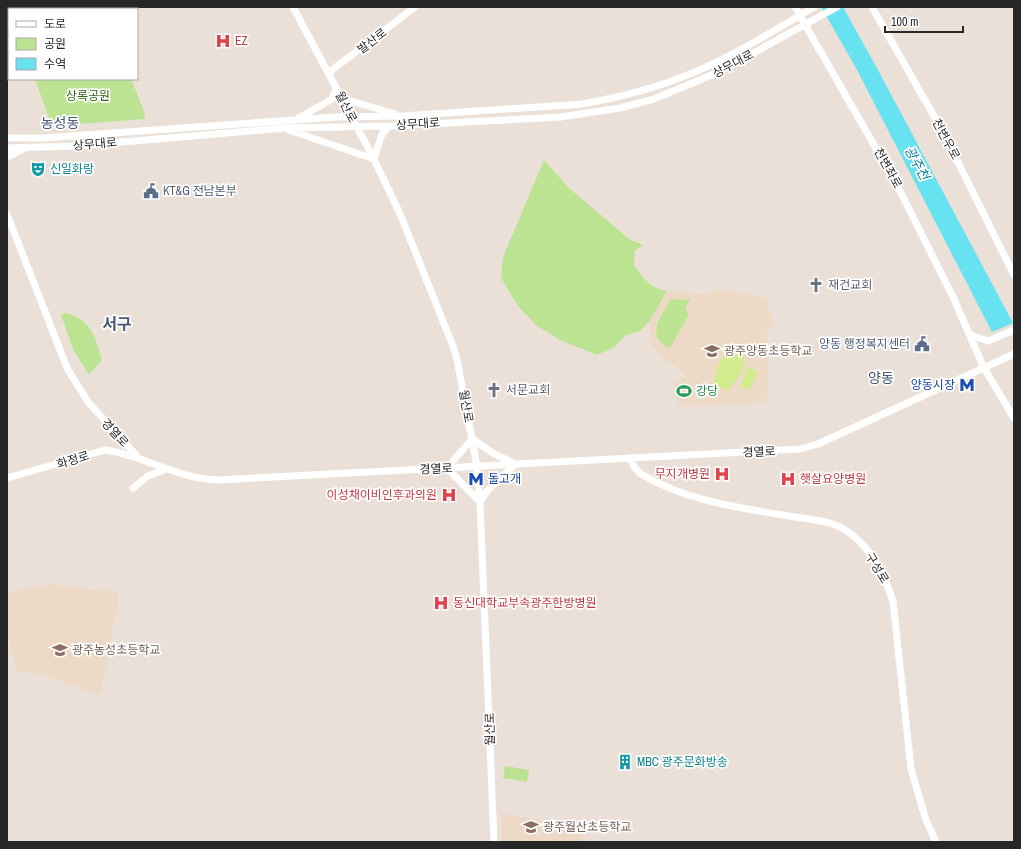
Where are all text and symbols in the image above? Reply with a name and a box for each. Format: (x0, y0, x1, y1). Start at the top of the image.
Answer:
legend (8, 8, 138, 80)
scale bar (885, 8, 963, 34)
text: 100 m (891, 14, 918, 30)
text: 도로 (44, 16, 66, 32)
street label: 발산로 (354, 25, 390, 57)
hospital icon: EZ (214, 32, 232, 50)
place label: EZ (235, 33, 248, 49)
text: 공원 (44, 36, 66, 52)
street label: 상무대로 (710, 47, 756, 81)
text: 수역 (44, 56, 66, 72)
park label: 상록공원 (66, 88, 110, 104)
street label: 월산로 (331, 89, 361, 125)
district label: 농성동 (41, 114, 79, 132)
street label: 상무대로 (395, 114, 441, 134)
street label: 천변우로 (929, 116, 963, 162)
street label: 상무대로 (72, 134, 118, 154)
water label: 광주천 (901, 143, 934, 184)
street label: 천변좌로 (870, 145, 906, 191)
theatre icon: 신일화랑 (29, 160, 47, 178)
place label: 신일화랑 (50, 161, 94, 177)
public building icon: KT&G 전남본부 (142, 182, 160, 200)
place label: KT&G 전남본부 (163, 183, 237, 199)
church icon: 재건교회 (807, 276, 825, 294)
place label: 재건교회 (828, 277, 872, 293)
district label: 서구 (102, 313, 132, 335)
public building icon: 양동 행정복지센터 (913, 335, 931, 353)
place label: 양동 행정복지센터 (819, 336, 910, 352)
school or university icon: 광주양동초등학교 (703, 342, 721, 360)
place label: 광주양동초등학교 (724, 343, 812, 359)
district label: 양동 (868, 369, 894, 387)
metro station icon: 양동시장 (958, 376, 976, 394)
place label: 양동시장 (911, 377, 955, 393)
church icon: 서문교회 (485, 381, 503, 399)
place label: 서문교회 (506, 382, 550, 398)
sports icon: 강당 (675, 382, 693, 400)
place label: 강당 (696, 383, 718, 399)
street label: 월산로 (455, 388, 477, 424)
street label: 경열로 (98, 415, 132, 451)
street label: 경열로 (742, 443, 776, 461)
street label: 화정로 (55, 448, 91, 472)
street label: 경열로 (419, 460, 453, 478)
hospital icon: 무지개병원 (713, 465, 731, 483)
place label: 무지개병원 (655, 466, 710, 482)
metro station icon: 돌고개 (467, 470, 485, 488)
hospital icon: 햇살요양병원 (779, 470, 797, 488)
place label: 돌고개 (488, 471, 521, 487)
place label: 햇살요양병원 (800, 471, 866, 487)
hospital icon: 이성채이비인후과의원 (440, 486, 458, 504)
place label: 이성채이비인후과의원 (327, 487, 437, 503)
street label: 구성로 (862, 550, 892, 586)
hospital icon: 동신대학교부속광주한방병원 (432, 594, 450, 612)
place label: 동신대학교부속광주한방병원 (453, 595, 597, 611)
school or university icon: 광주농성초등학교 (51, 641, 69, 659)
place label: 광주농성초등학교 (72, 642, 160, 658)
street label: 월산로 (482, 712, 498, 746)
building icon: MBC 광주문화방송 (616, 753, 634, 771)
place label: MBC 광주문화방송 (637, 754, 728, 770)
school or university icon: 광주월산초등학교 (522, 818, 540, 836)
place label: 광주월산초등학교 (543, 819, 631, 835)

